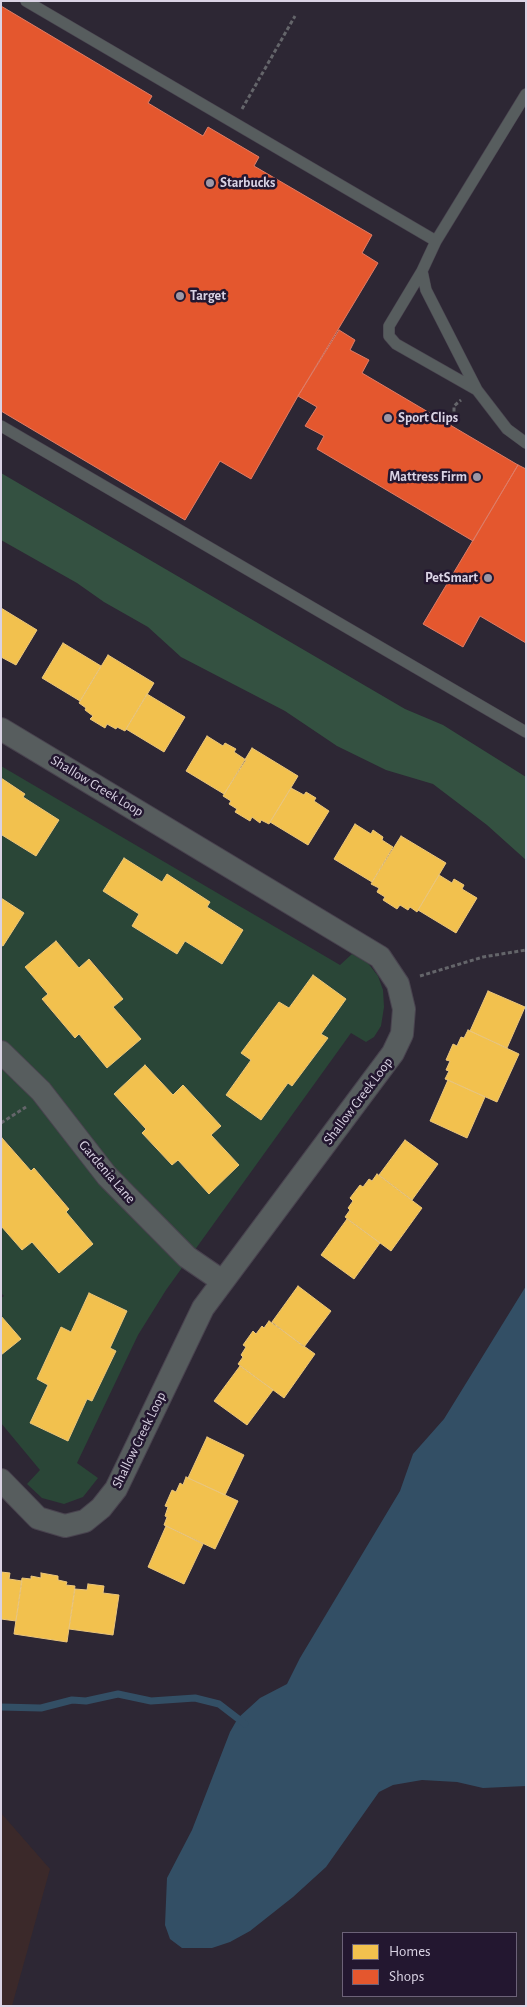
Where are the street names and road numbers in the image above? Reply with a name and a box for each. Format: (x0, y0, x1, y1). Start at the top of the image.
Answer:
street label: Shallow Creek Loop (48, 752, 146, 820)
street label: Shallow Creek Loop (320, 1054, 396, 1148)
street label: Gardenia Lane (75, 1137, 139, 1207)
street label: Shallow Creek Loop (108, 1389, 170, 1491)

